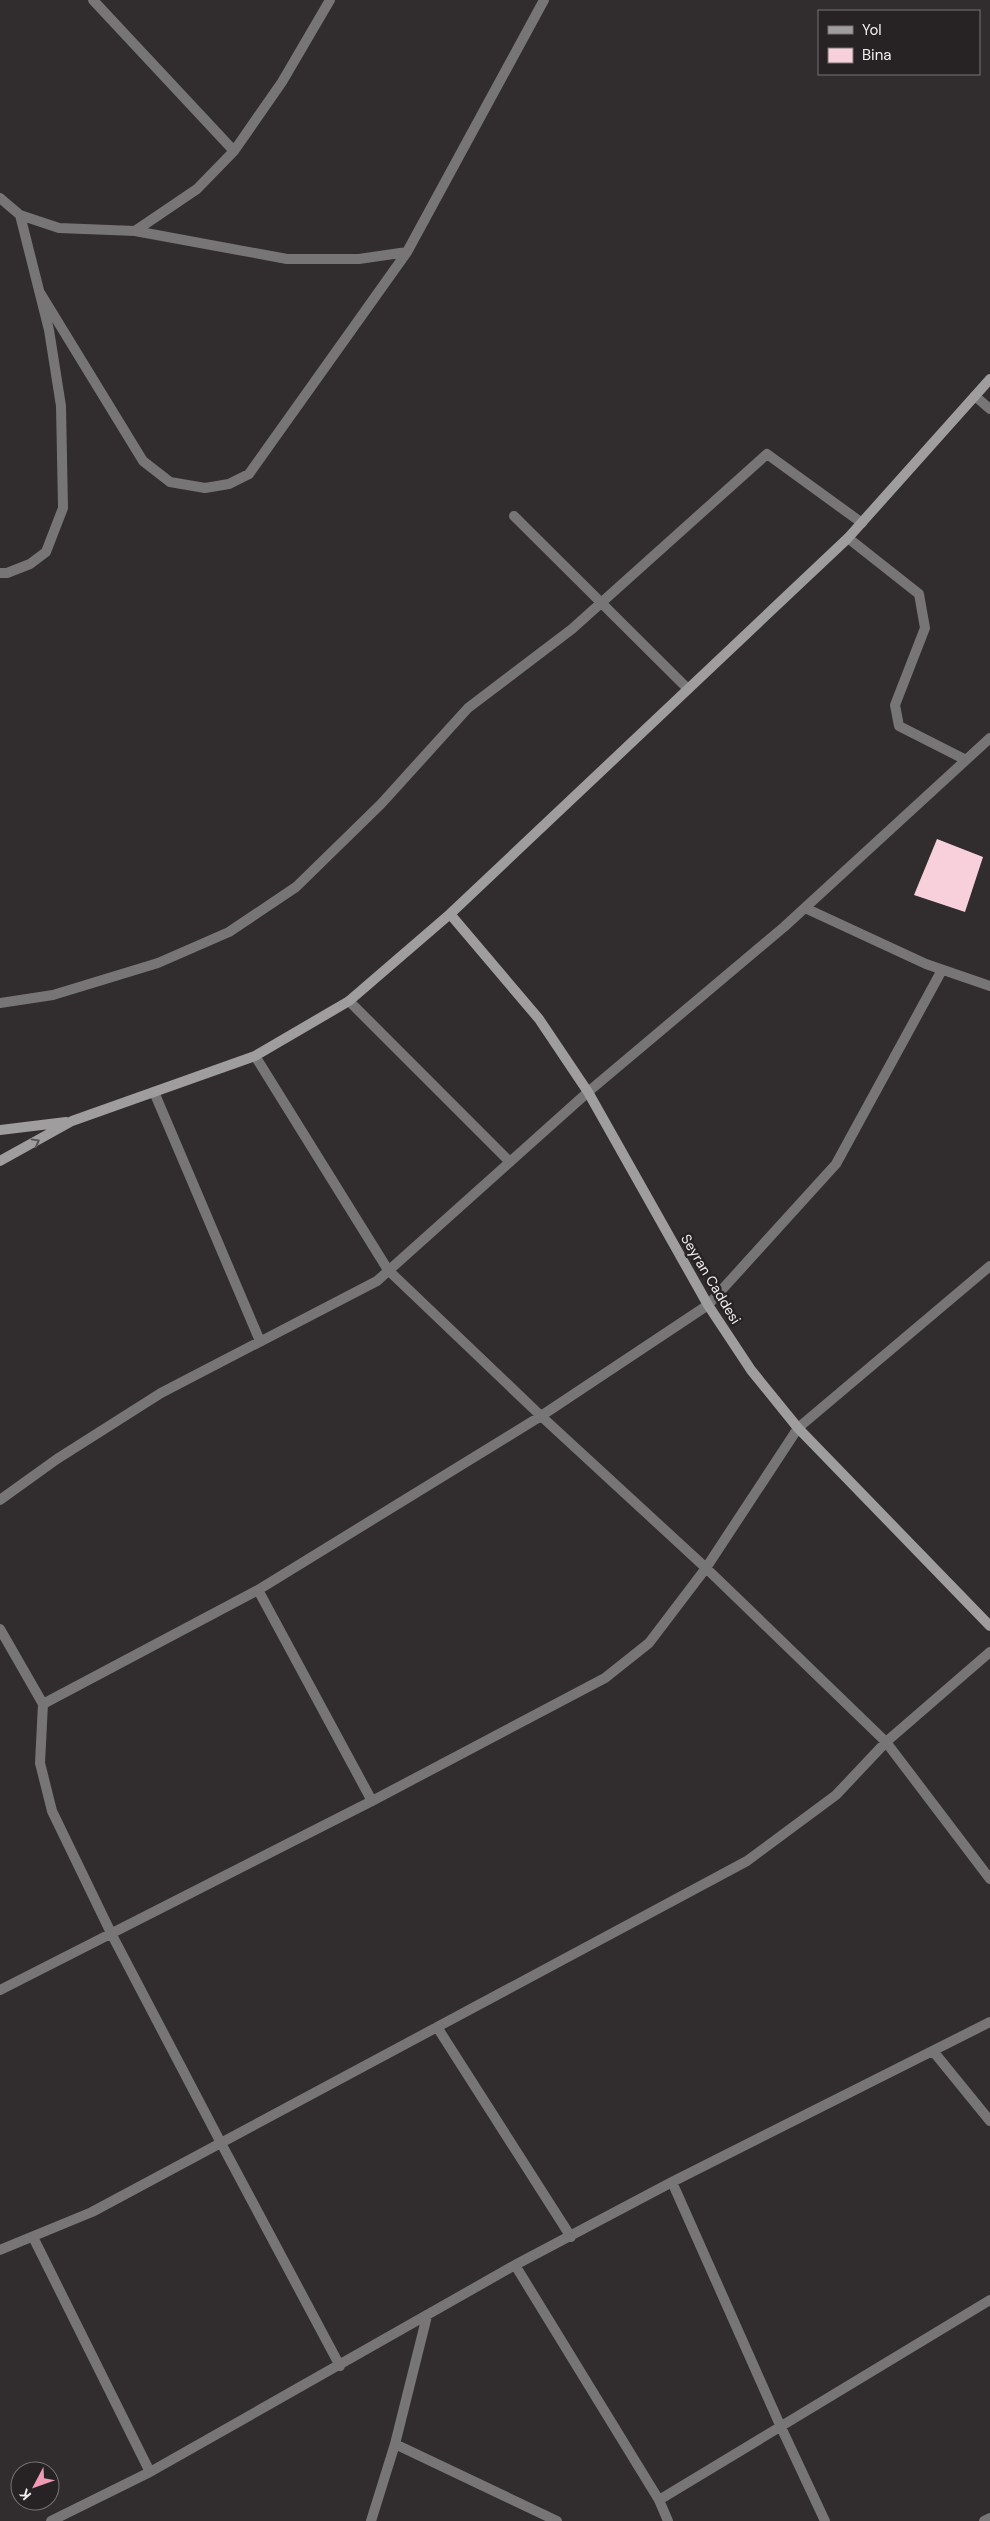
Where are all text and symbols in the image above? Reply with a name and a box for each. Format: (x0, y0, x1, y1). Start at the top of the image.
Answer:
legend (818, 10, 980, 75)
text: Yol (862, 20, 882, 40)
text: Bina (862, 45, 891, 65)
one-way arrow (31, 1138, 40, 1148)
street label: Seyran Caddesi (677, 1231, 745, 1327)
north arrow (10, 2461, 60, 2511)
text: K (15, 2485, 35, 2504)

